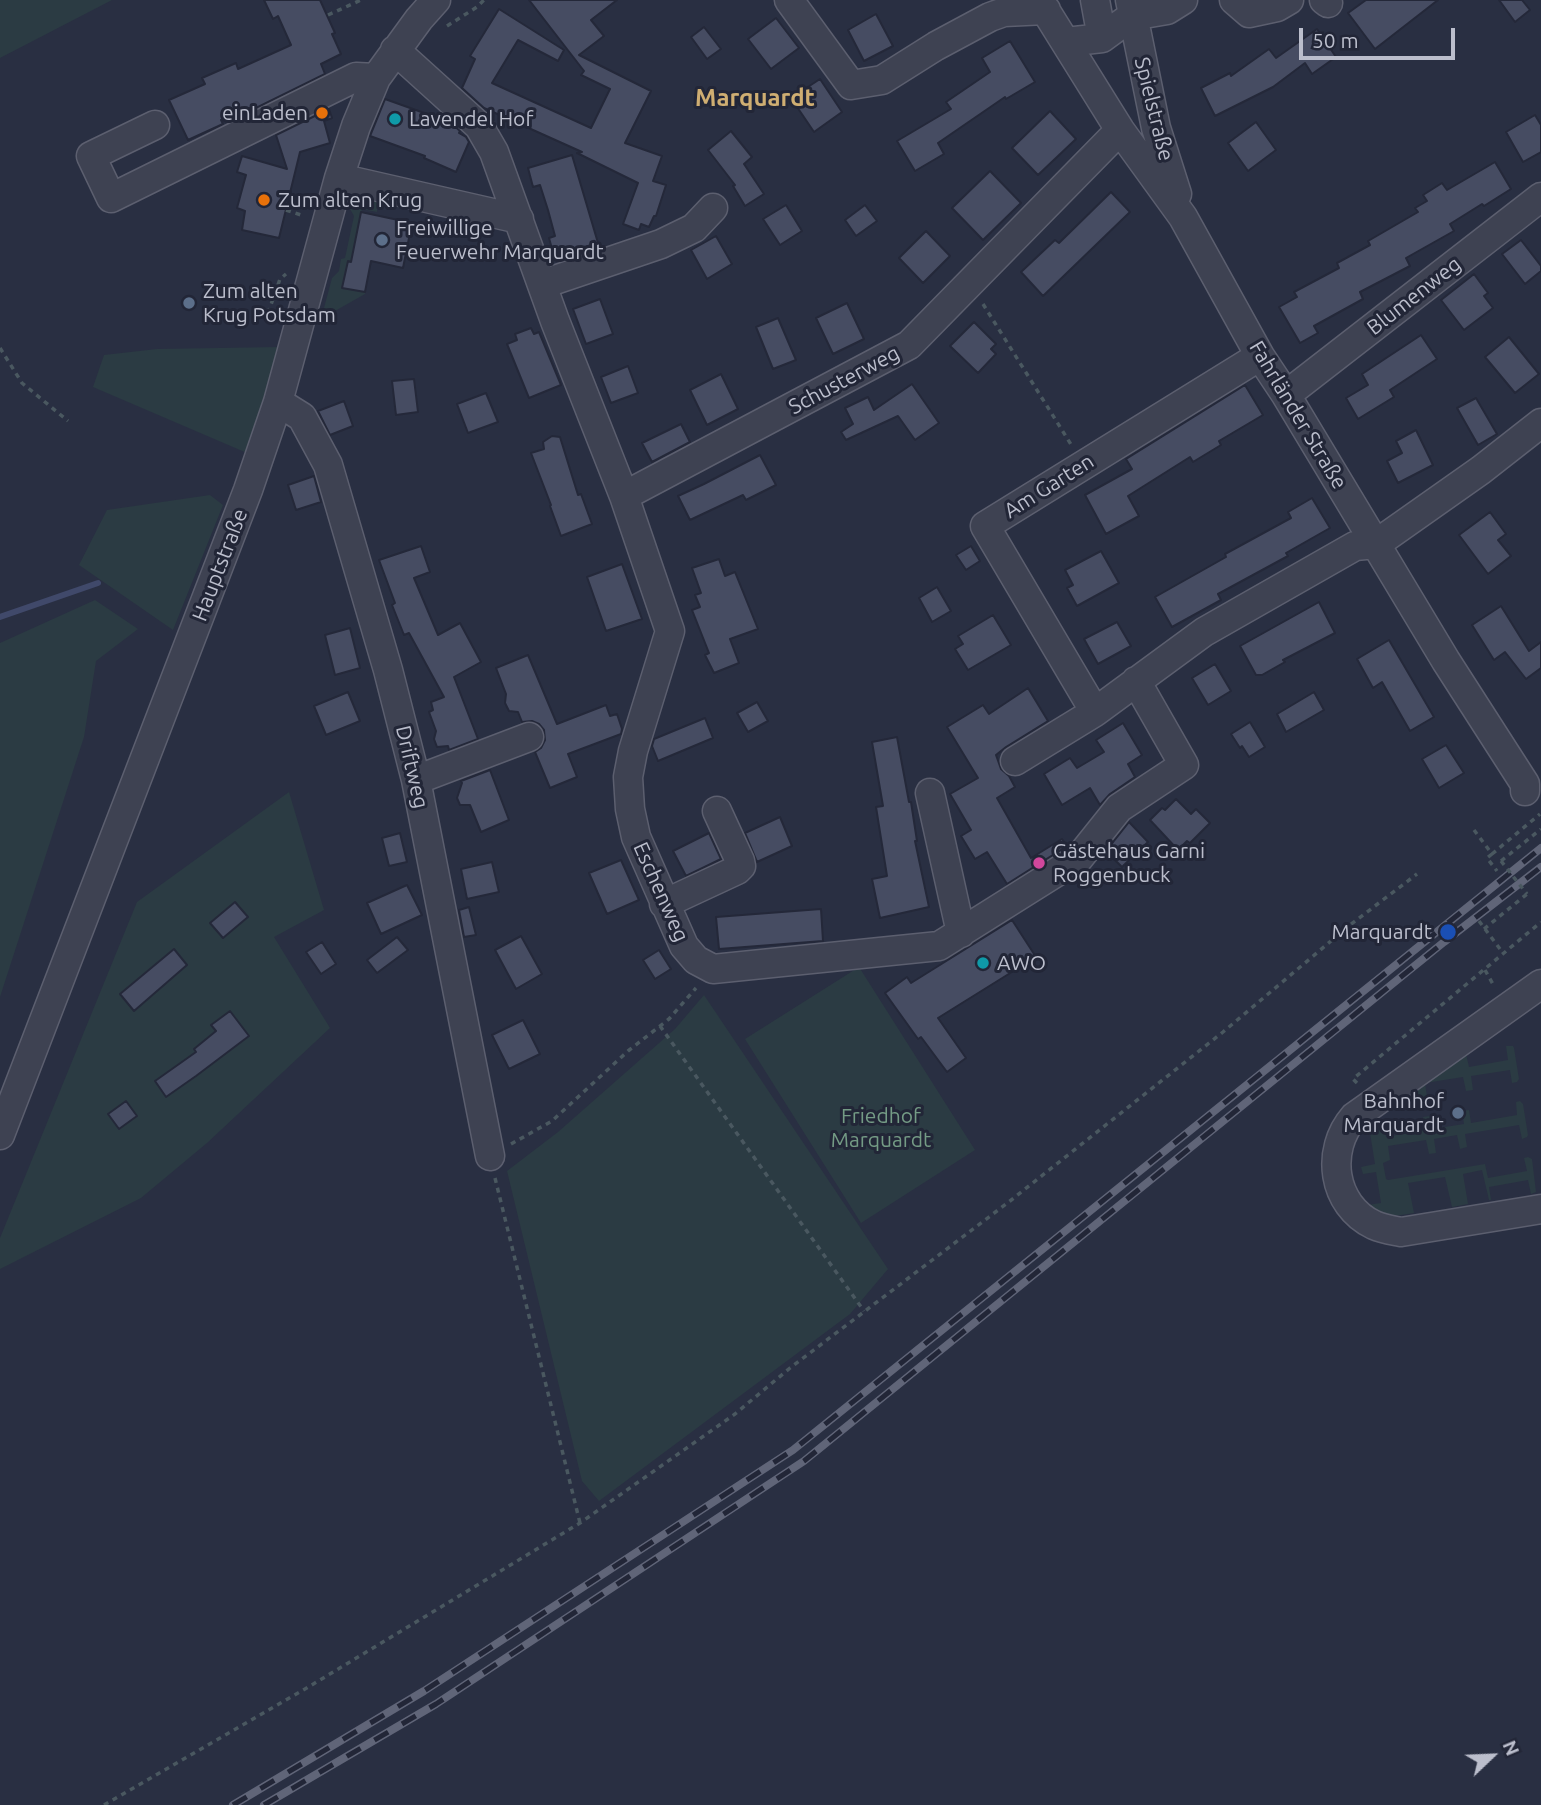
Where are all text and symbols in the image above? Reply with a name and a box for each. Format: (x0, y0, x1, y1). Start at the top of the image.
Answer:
scale bar (1303, 14, 1459, 58)
text: 50 m (1312, 28, 1359, 52)
street label: Spielstraße (1129, 55, 1179, 163)
district label: Marquardt (695, 84, 815, 112)
place label: einLaden (222, 100, 308, 126)
marker: einLaden (314, 105, 330, 121)
place label: Lavendel Hof (409, 106, 533, 132)
marker: Lavendel Hof (387, 111, 403, 127)
place label: Zum alten Krug (278, 187, 422, 213)
marker: Zum alten Krug (256, 192, 272, 208)
place label: Freiwillige Feuerwehr Marquardt (396, 215, 604, 265)
marker: Freiwillige Feuerwehr Marquardt (374, 232, 390, 248)
street label: Blumenweg (1362, 251, 1466, 341)
place label: Zum alten Krug Potsdam (203, 278, 336, 328)
marker: Zum alten Krug Potsdam (181, 295, 197, 311)
street label: Fahrländer Straße (1244, 336, 1352, 494)
street label: Schusterweg (784, 340, 904, 420)
street label: Am Garten (999, 449, 1099, 523)
street label: Hauptstraße (187, 505, 253, 625)
street label: Driftweg (390, 723, 434, 811)
street label: Eschenweg (628, 838, 694, 946)
place label: Gästehaus Garni Roggenbuck (1053, 838, 1205, 888)
marker: Gästehaus Garni Roggenbuck (1031, 855, 1047, 871)
place label: Marquardt (1331, 919, 1432, 945)
marker: Marquardt (1438, 922, 1458, 942)
place label: AWO (997, 950, 1046, 976)
marker: AWO (975, 955, 991, 971)
place label: Bahnhof Marquardt (1343, 1088, 1444, 1138)
park label: Friedhof Marquardt (831, 1103, 931, 1153)
marker: Bahnhof Marquardt (1450, 1105, 1466, 1121)
north arrow (1457, 1721, 1527, 1791)
text: N (1498, 1737, 1524, 1759)

